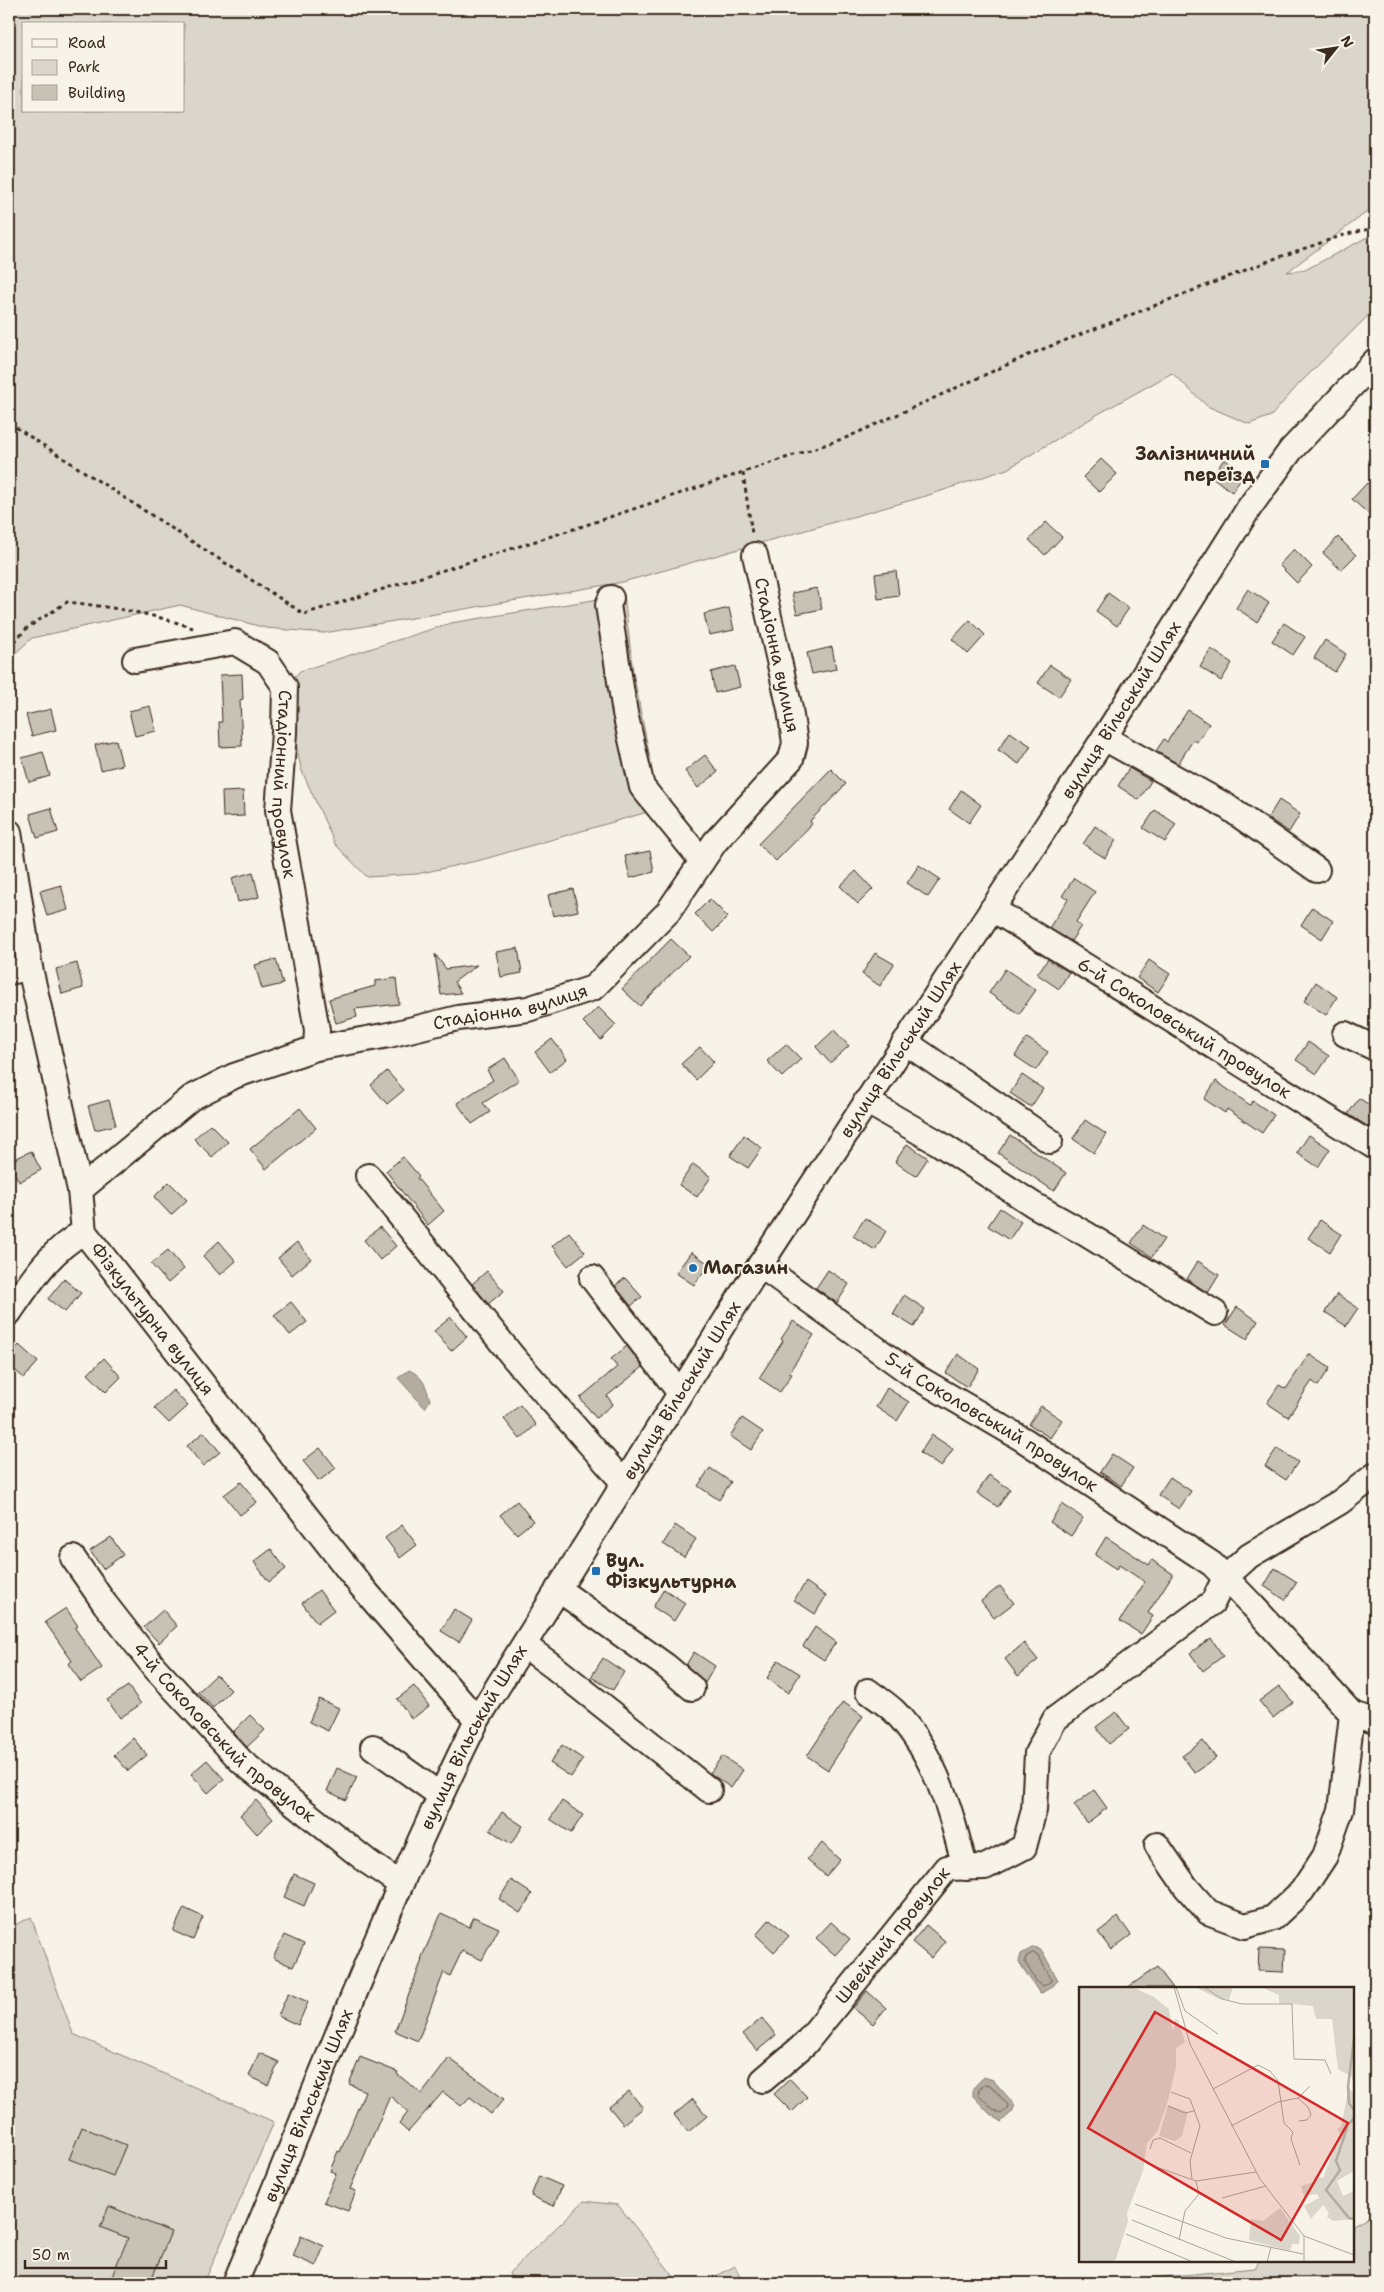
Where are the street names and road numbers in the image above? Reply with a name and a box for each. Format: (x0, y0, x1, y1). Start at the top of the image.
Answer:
street label: Стадіонна вулиця (749, 575, 805, 735)
street label: вулиця Вільський Шлях (1055, 616, 1187, 803)
street label: Стадіонний провулок (266, 690, 302, 881)
street label: 6-й Соколовський провулок (1073, 952, 1296, 1104)
street label: вулиця Вільський Шлях (834, 957, 967, 1143)
street label: Стадіонна вулиця (430, 978, 591, 1036)
street label: Фізкультурна вулиця (85, 1238, 219, 1400)
street label: вулиця Вільський Шлях (617, 1296, 747, 1485)
street label: 5-й Соколовський провулок (880, 1347, 1103, 1498)
street label: 4-й Соколовський провулок (127, 1637, 321, 1828)
street label: вулиця Вільський Шлях (415, 1640, 533, 1834)
street label: Швейний провулок (830, 1861, 956, 2009)
street label: вулиця Вільський Шлях (258, 2005, 359, 2206)

